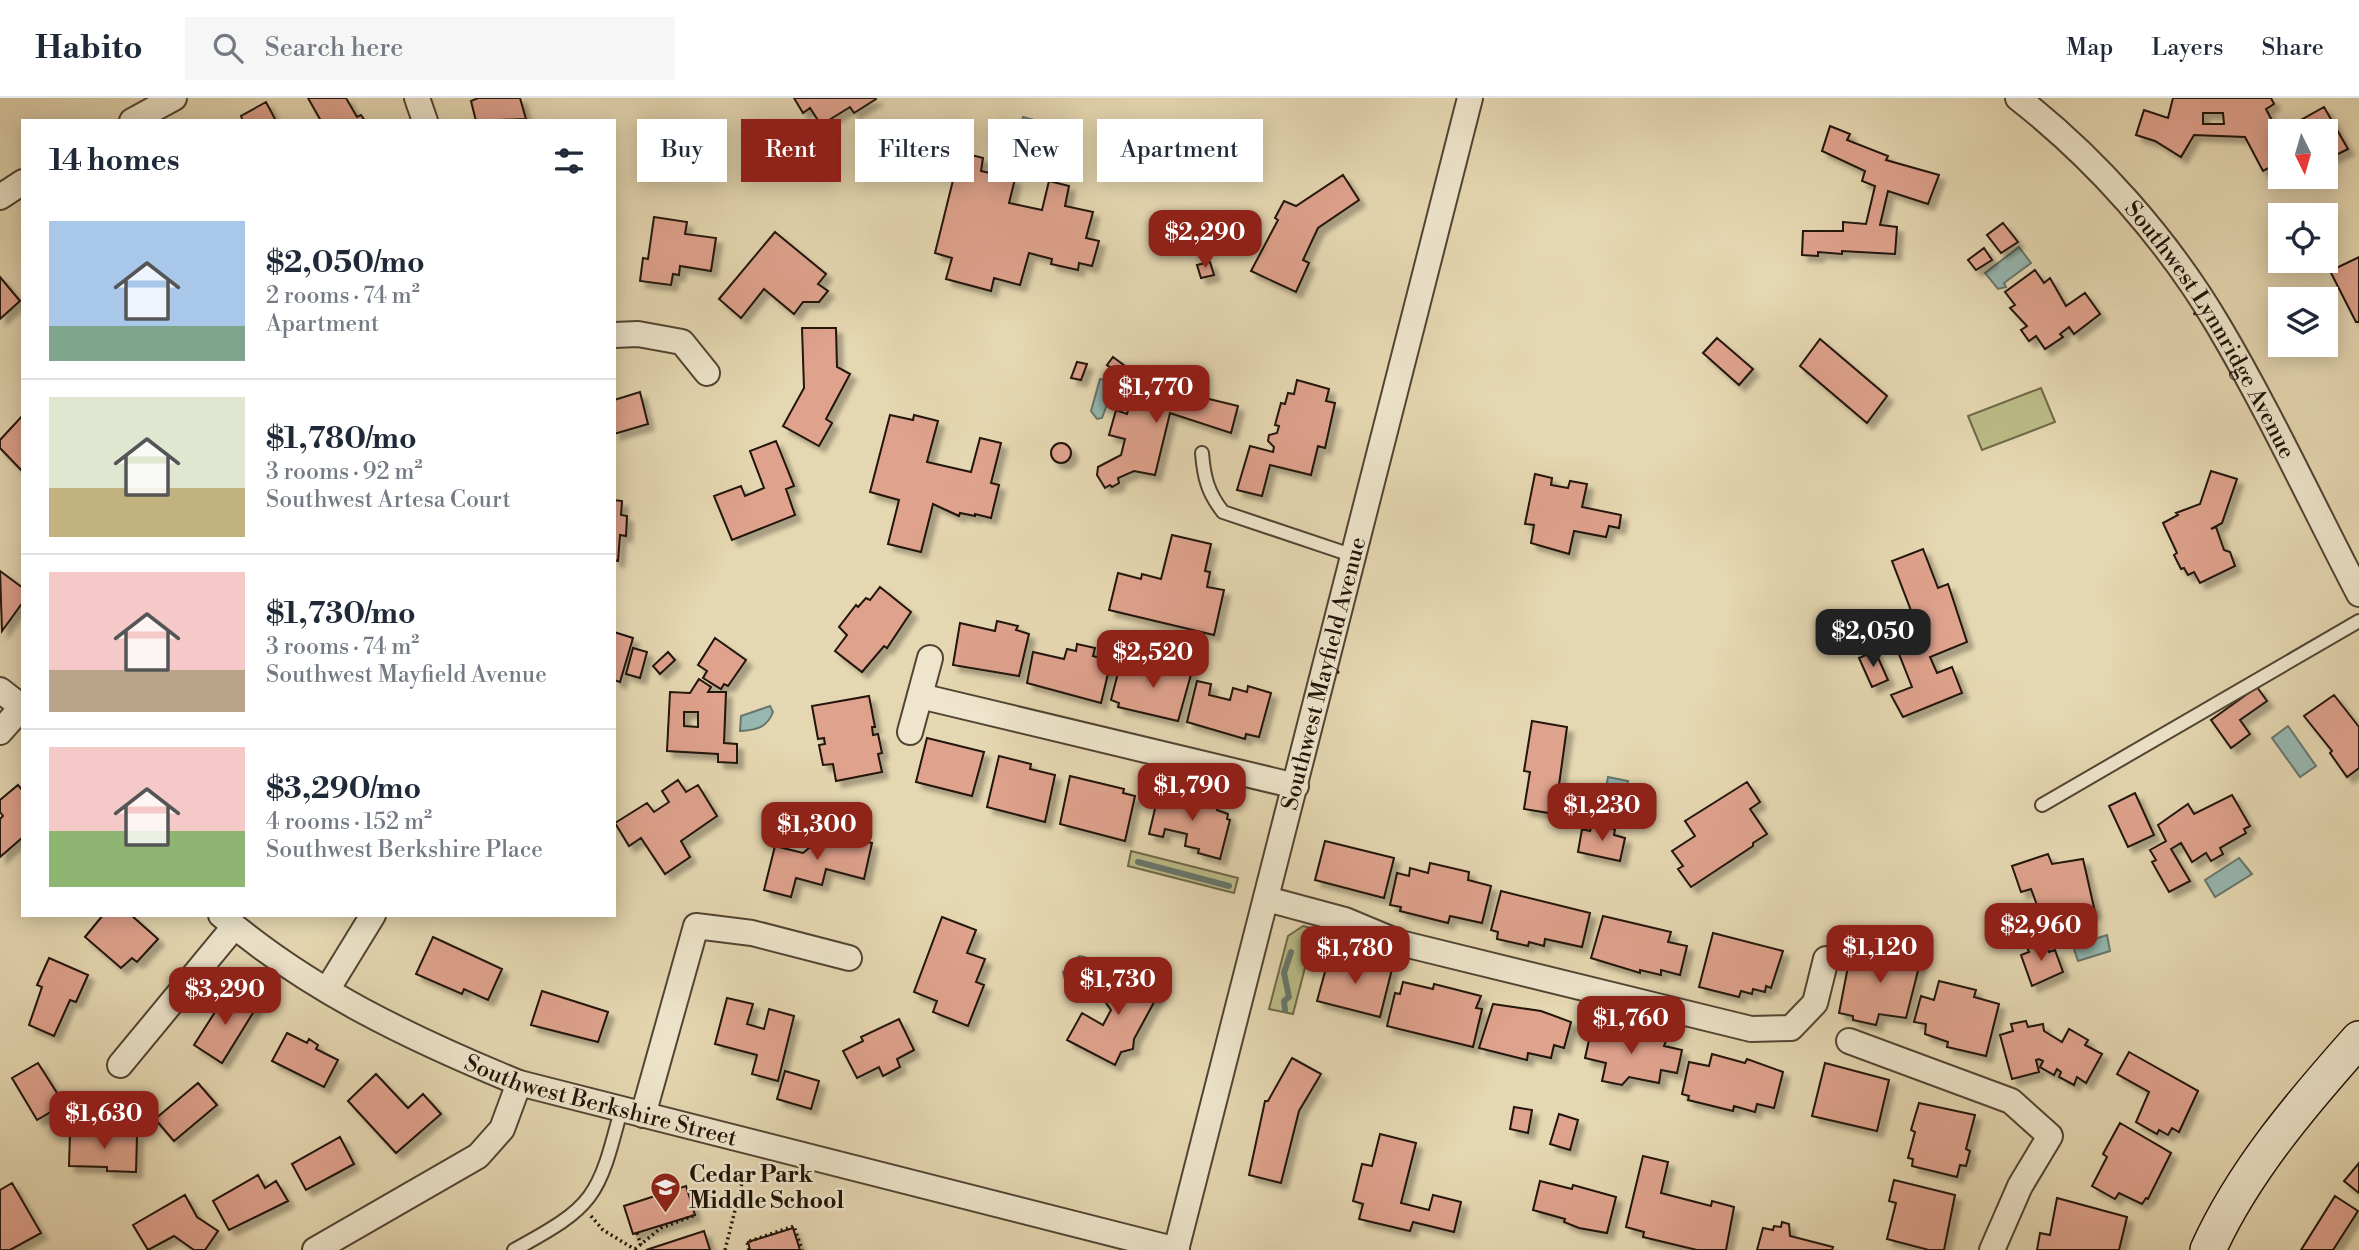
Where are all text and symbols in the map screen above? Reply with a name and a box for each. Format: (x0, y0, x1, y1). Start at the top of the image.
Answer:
search box (185, 17, 675, 80)
text: Habito (35, 28, 143, 69)
icon: search (209, 29, 247, 67)
text: Search here (265, 32, 404, 64)
text: Map (2066, 33, 2113, 63)
text: Layers (2151, 33, 2223, 63)
text: Share (2261, 33, 2324, 63)
chip: Buy (637, 119, 727, 182)
chip: Rent (741, 119, 841, 182)
chip: Filters (855, 119, 974, 182)
chip: New (988, 119, 1083, 182)
chip: Apartment (1097, 119, 1263, 182)
north arrow (2268, 119, 2338, 189)
map controls (2268, 119, 2338, 357)
text: 14 homes (49, 142, 180, 180)
icon: filters (550, 142, 588, 180)
street label: Southwest Lynnridge Avenue (2118, 195, 2301, 464)
button: locate (2268, 203, 2338, 273)
pin: $2,290 (1148, 211, 1262, 270)
text: $2,290 (1165, 219, 1245, 247)
text: $2,050/mo (266, 244, 425, 282)
icon: home (105, 249, 189, 333)
text: 2 rooms · 74 m² (266, 282, 420, 310)
button: layers (2268, 287, 2338, 357)
text: Apartment (266, 310, 379, 338)
pin: $1,770 (1099, 366, 1213, 425)
text: $1,770 (1119, 374, 1193, 402)
text: $1,780/mo (266, 420, 417, 458)
icon: home (105, 425, 189, 509)
text: 3 rooms · 92 m² (266, 458, 422, 486)
text: Southwest Artesa Court (266, 486, 511, 514)
street label: Southwest Mayfield Avenue (1276, 534, 1372, 813)
text: $1,730/mo (266, 595, 416, 633)
icon: home (105, 600, 189, 684)
pin: $2,050 (1816, 610, 1930, 669)
text: $2,050 (1832, 618, 1914, 646)
pin: $2,520 (1096, 630, 1210, 690)
text: 3 rooms · 74 m² (266, 633, 419, 661)
text: $2,520 (1113, 639, 1193, 667)
text: Southwest Mayfield Avenue (266, 661, 547, 689)
pin: $1,790 (1135, 764, 1249, 823)
text: $3,290/mo (266, 770, 421, 808)
text: $1,790 (1154, 772, 1230, 800)
icon: home (105, 775, 189, 859)
pin: $1,230 (1545, 784, 1659, 843)
text: $1,230 (1563, 792, 1641, 820)
pin: $1,300 (760, 802, 874, 862)
text: 4 rooms · 152 m² (266, 808, 432, 836)
text: $1,300 (777, 811, 857, 839)
text: Southwest Berkshire Place (266, 836, 543, 864)
pin: $2,960 (1984, 904, 2098, 963)
text: $2,960 (2001, 912, 2081, 940)
pin: $1,780 (1298, 926, 1412, 986)
pin: $1,120 (1823, 926, 1937, 985)
text: $1,120 (1843, 934, 1917, 962)
text: $1,780 (1317, 935, 1393, 963)
pin: $1,730 (1061, 958, 1175, 1017)
text: $1,730 (1080, 966, 1156, 994)
pin: $3,290 (168, 968, 282, 1027)
text: $3,290 (185, 976, 265, 1004)
pin: $1,760 (1574, 996, 1688, 1056)
text: $1,760 (1593, 1005, 1669, 1033)
street label: Southwest Berkshire Street (460, 1049, 740, 1153)
pin: $1,630 (47, 1091, 161, 1151)
text: $1,630 (65, 1100, 143, 1128)
place label: Cedar Park Middle School (689, 1161, 844, 1215)
school or university icon: Cedar Park Middle School (649, 1170, 683, 1214)

